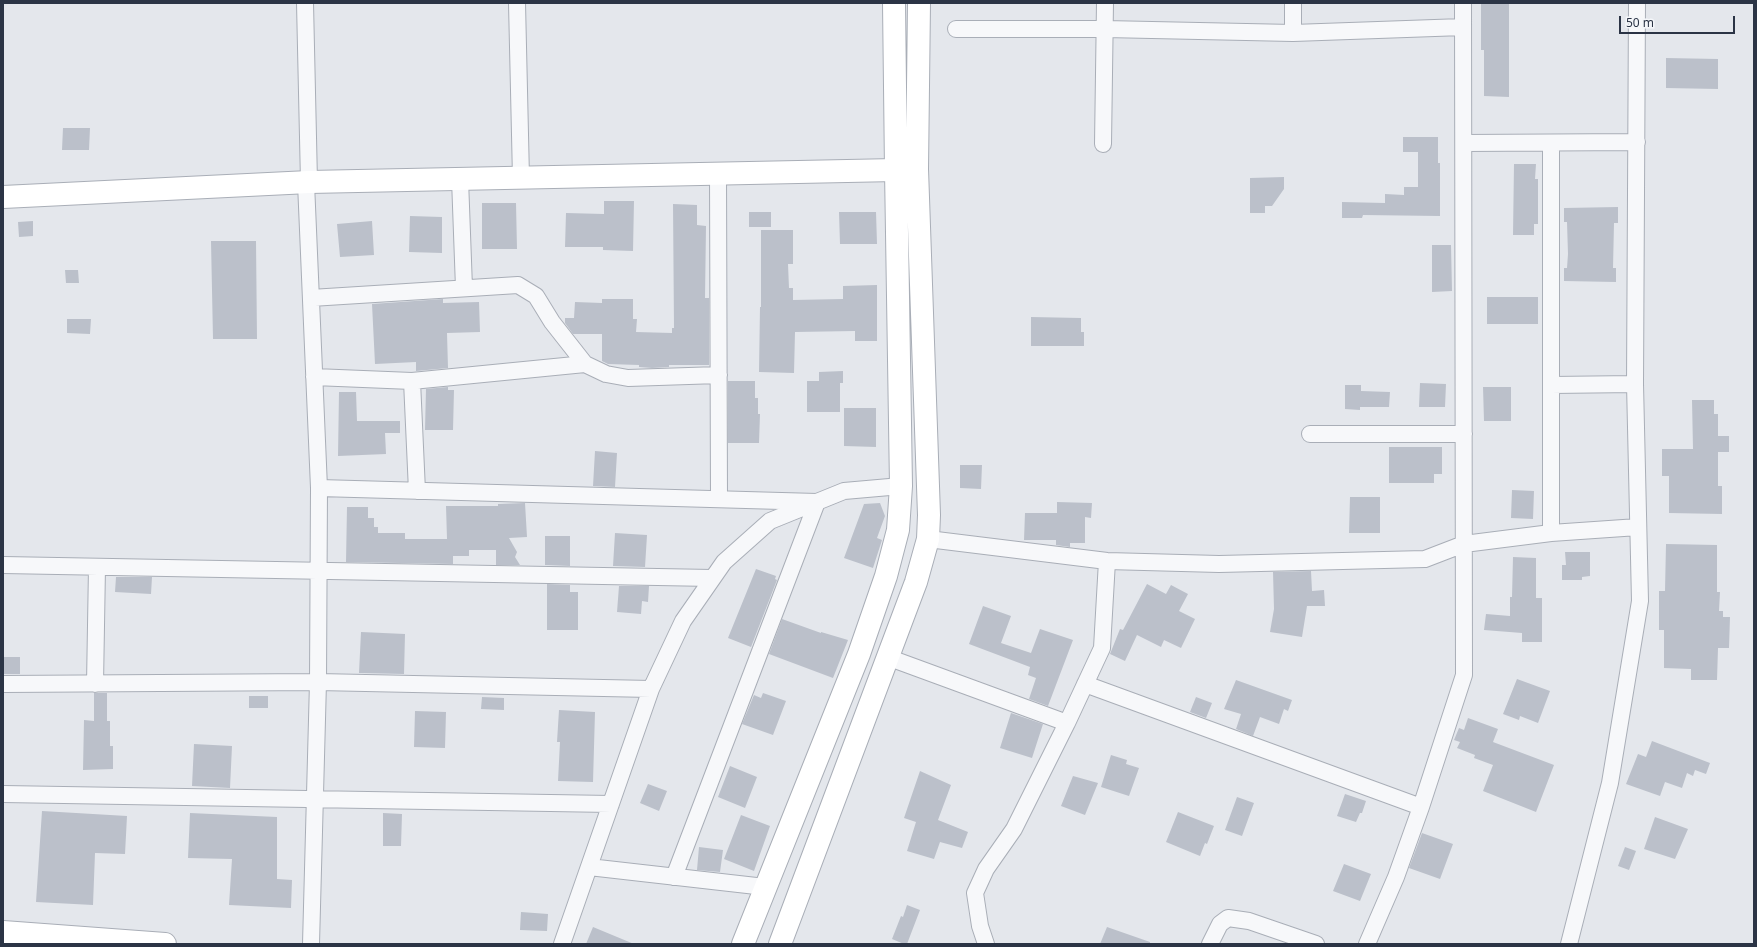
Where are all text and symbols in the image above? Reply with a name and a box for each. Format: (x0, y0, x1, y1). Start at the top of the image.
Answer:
scale bar (1621, 8, 1737, 34)
text: 50 m (1626, 14, 1654, 31)

